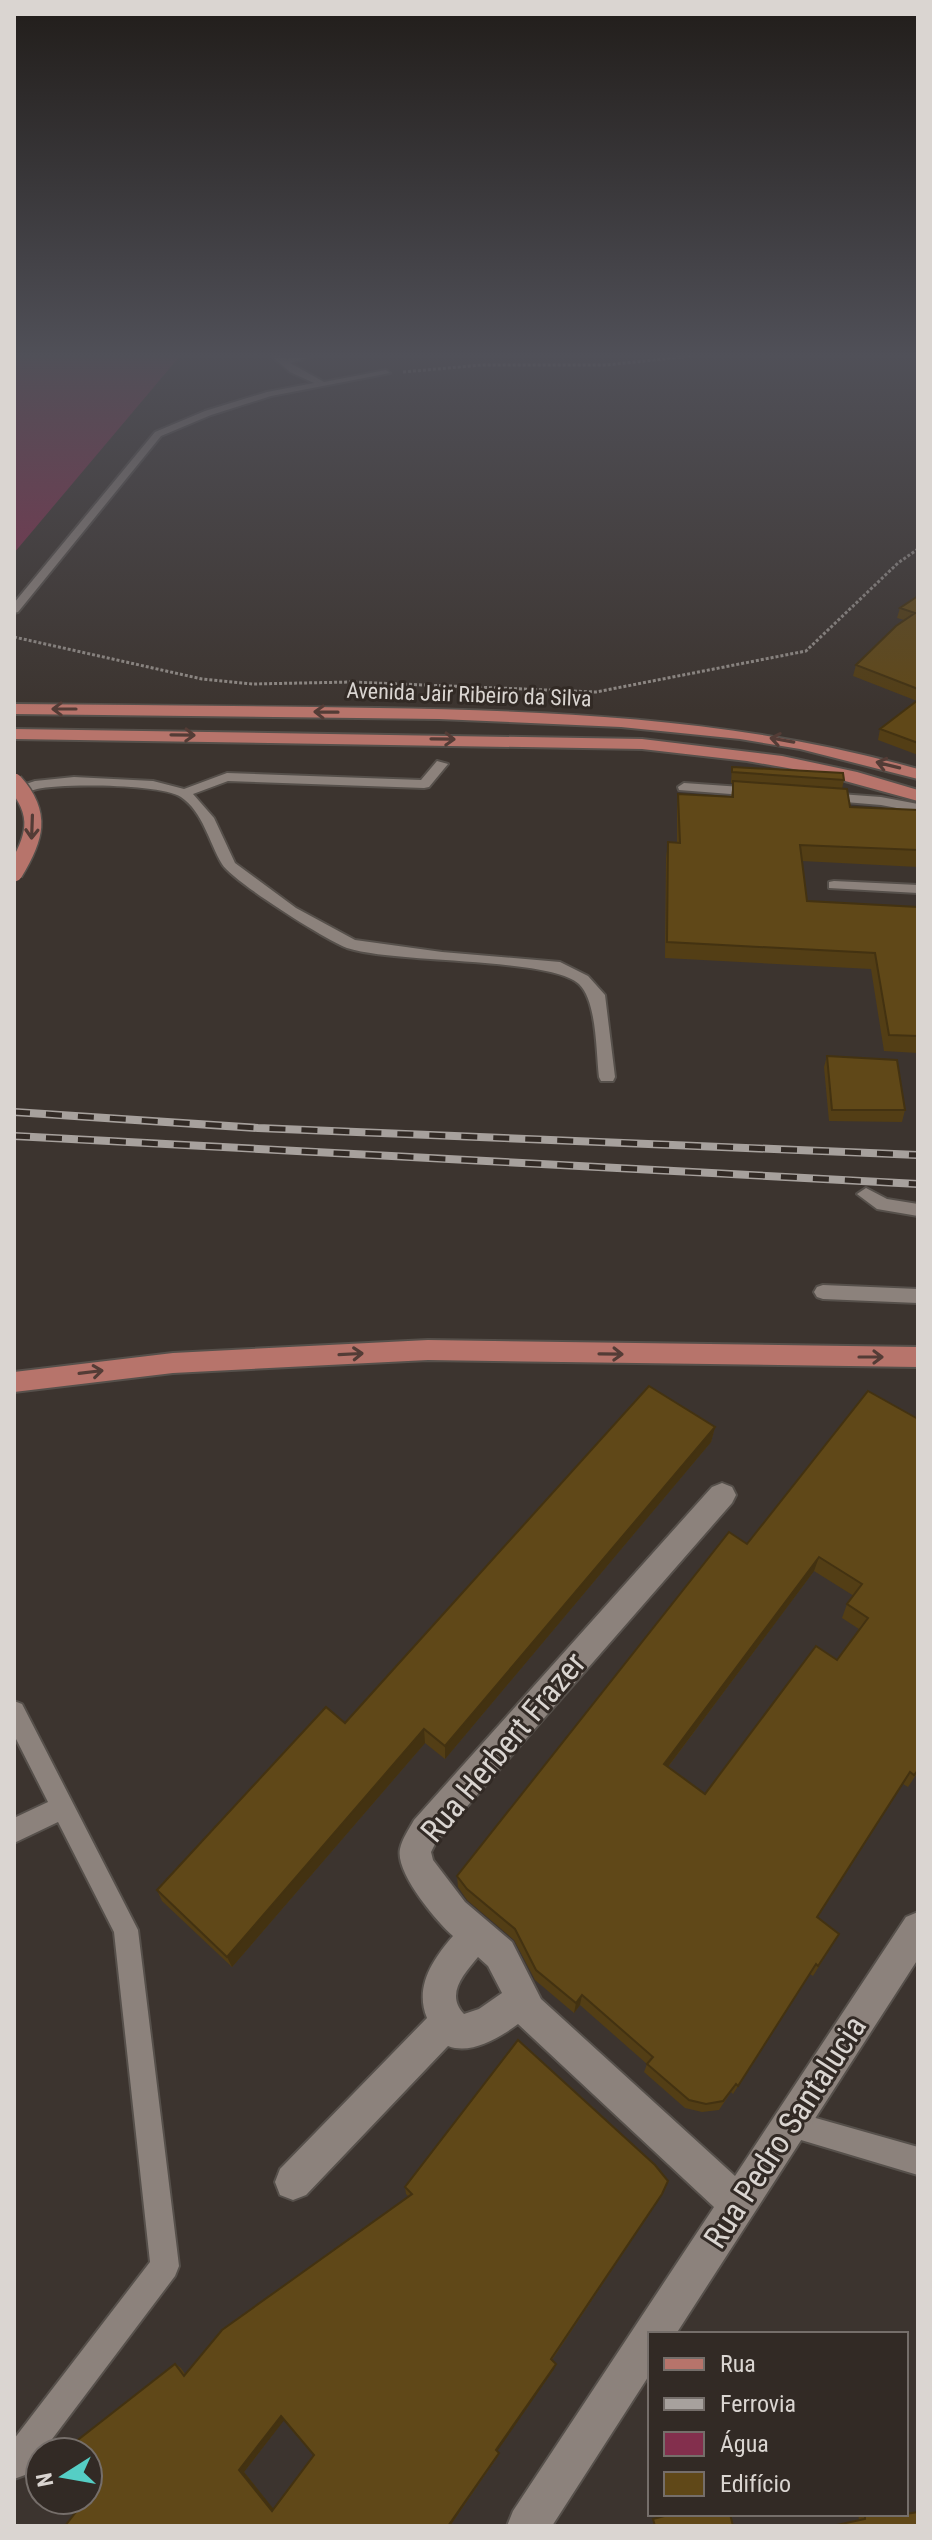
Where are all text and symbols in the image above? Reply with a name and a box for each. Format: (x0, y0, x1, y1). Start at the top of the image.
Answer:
street label: Avenida Jair Ribeiro da Silva (346, 678, 592, 711)
one-way arrow (51, 701, 78, 717)
one-way arrow (313, 705, 340, 720)
one-way arrow (169, 727, 196, 743)
one-way arrow (770, 731, 796, 746)
one-way arrow (429, 732, 456, 747)
one-way arrow (876, 757, 902, 772)
one-way arrow (25, 813, 40, 840)
one-way arrow (337, 1346, 364, 1361)
one-way arrow (597, 1346, 624, 1362)
one-way arrow (857, 1349, 884, 1365)
one-way arrow (78, 1365, 104, 1380)
street label: Rua Herbert Frazer (413, 1644, 594, 1850)
street label: Rua Pedro Santalucia (696, 2009, 874, 2255)
legend (648, 2332, 908, 2516)
text: Rua (720, 2350, 756, 2378)
text: Ferrovia (720, 2390, 796, 2418)
text: Água (720, 2430, 769, 2458)
north arrow (24, 2436, 104, 2516)
text: Edifício (720, 2470, 791, 2498)
text: N (31, 2471, 58, 2489)

